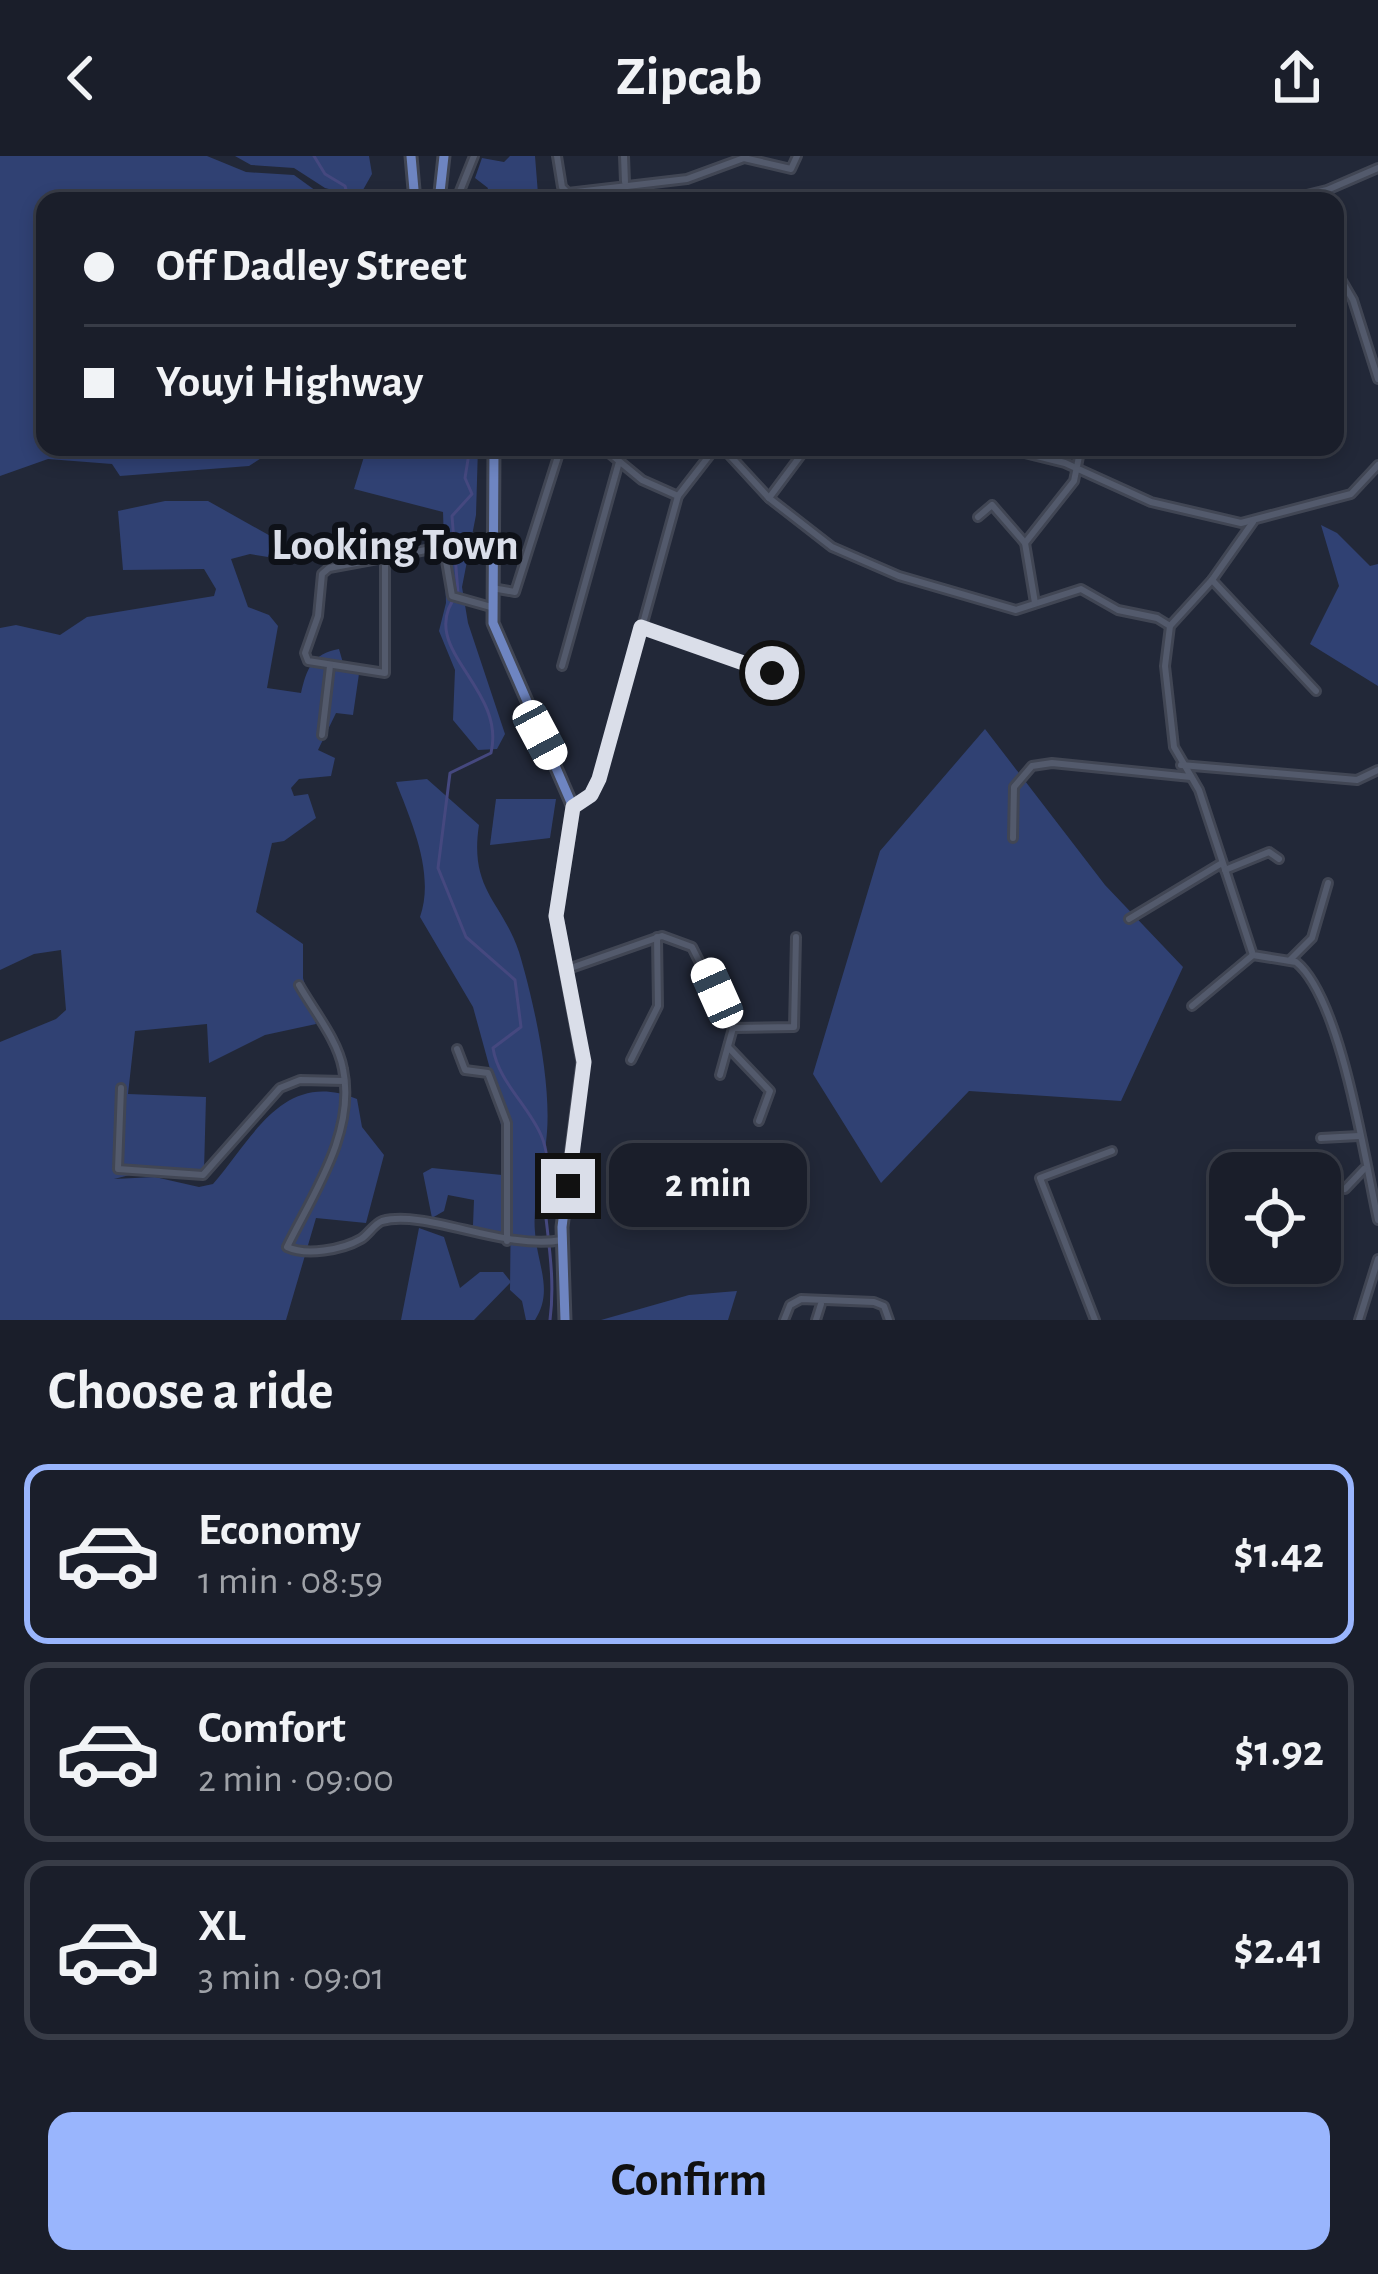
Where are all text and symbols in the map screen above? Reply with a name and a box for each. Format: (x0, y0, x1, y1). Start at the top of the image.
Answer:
icon: back (48, 45, 114, 111)
icon: share (1264, 45, 1330, 111)
text: Zipcab (616, 51, 762, 105)
text: Off Dadley Street (156, 244, 467, 289)
text: Youyi Highway (156, 360, 423, 405)
district label: Looking Town (271, 523, 519, 568)
route start (745, 646, 799, 700)
car (507, 695, 573, 775)
car (686, 953, 748, 1033)
callout: 2 min (610, 1144, 808, 1228)
map controls (1209, 1152, 1341, 1284)
button: locate (1209, 1152, 1341, 1284)
route end (541, 1159, 595, 1213)
text: 2 min (665, 1165, 751, 1204)
text: Choose a ride (48, 1365, 334, 1419)
icon: car (54, 1500, 162, 1608)
text: Economy (198, 1508, 361, 1553)
text: $1.42 (1233, 1531, 1324, 1576)
text: 1 min · 08:59 (198, 1562, 383, 1601)
icon: car (54, 1698, 162, 1806)
text: Comfort (198, 1706, 346, 1751)
text: $1.92 (1234, 1729, 1324, 1774)
text: 2 min · 09:00 (198, 1760, 394, 1799)
icon: car (54, 1896, 162, 2004)
text: XL (198, 1904, 246, 1949)
text: $2.41 (1233, 1927, 1324, 1972)
text: 3 min · 09:01 (198, 1958, 385, 1997)
button: Confirm (48, 2112, 1330, 2250)

